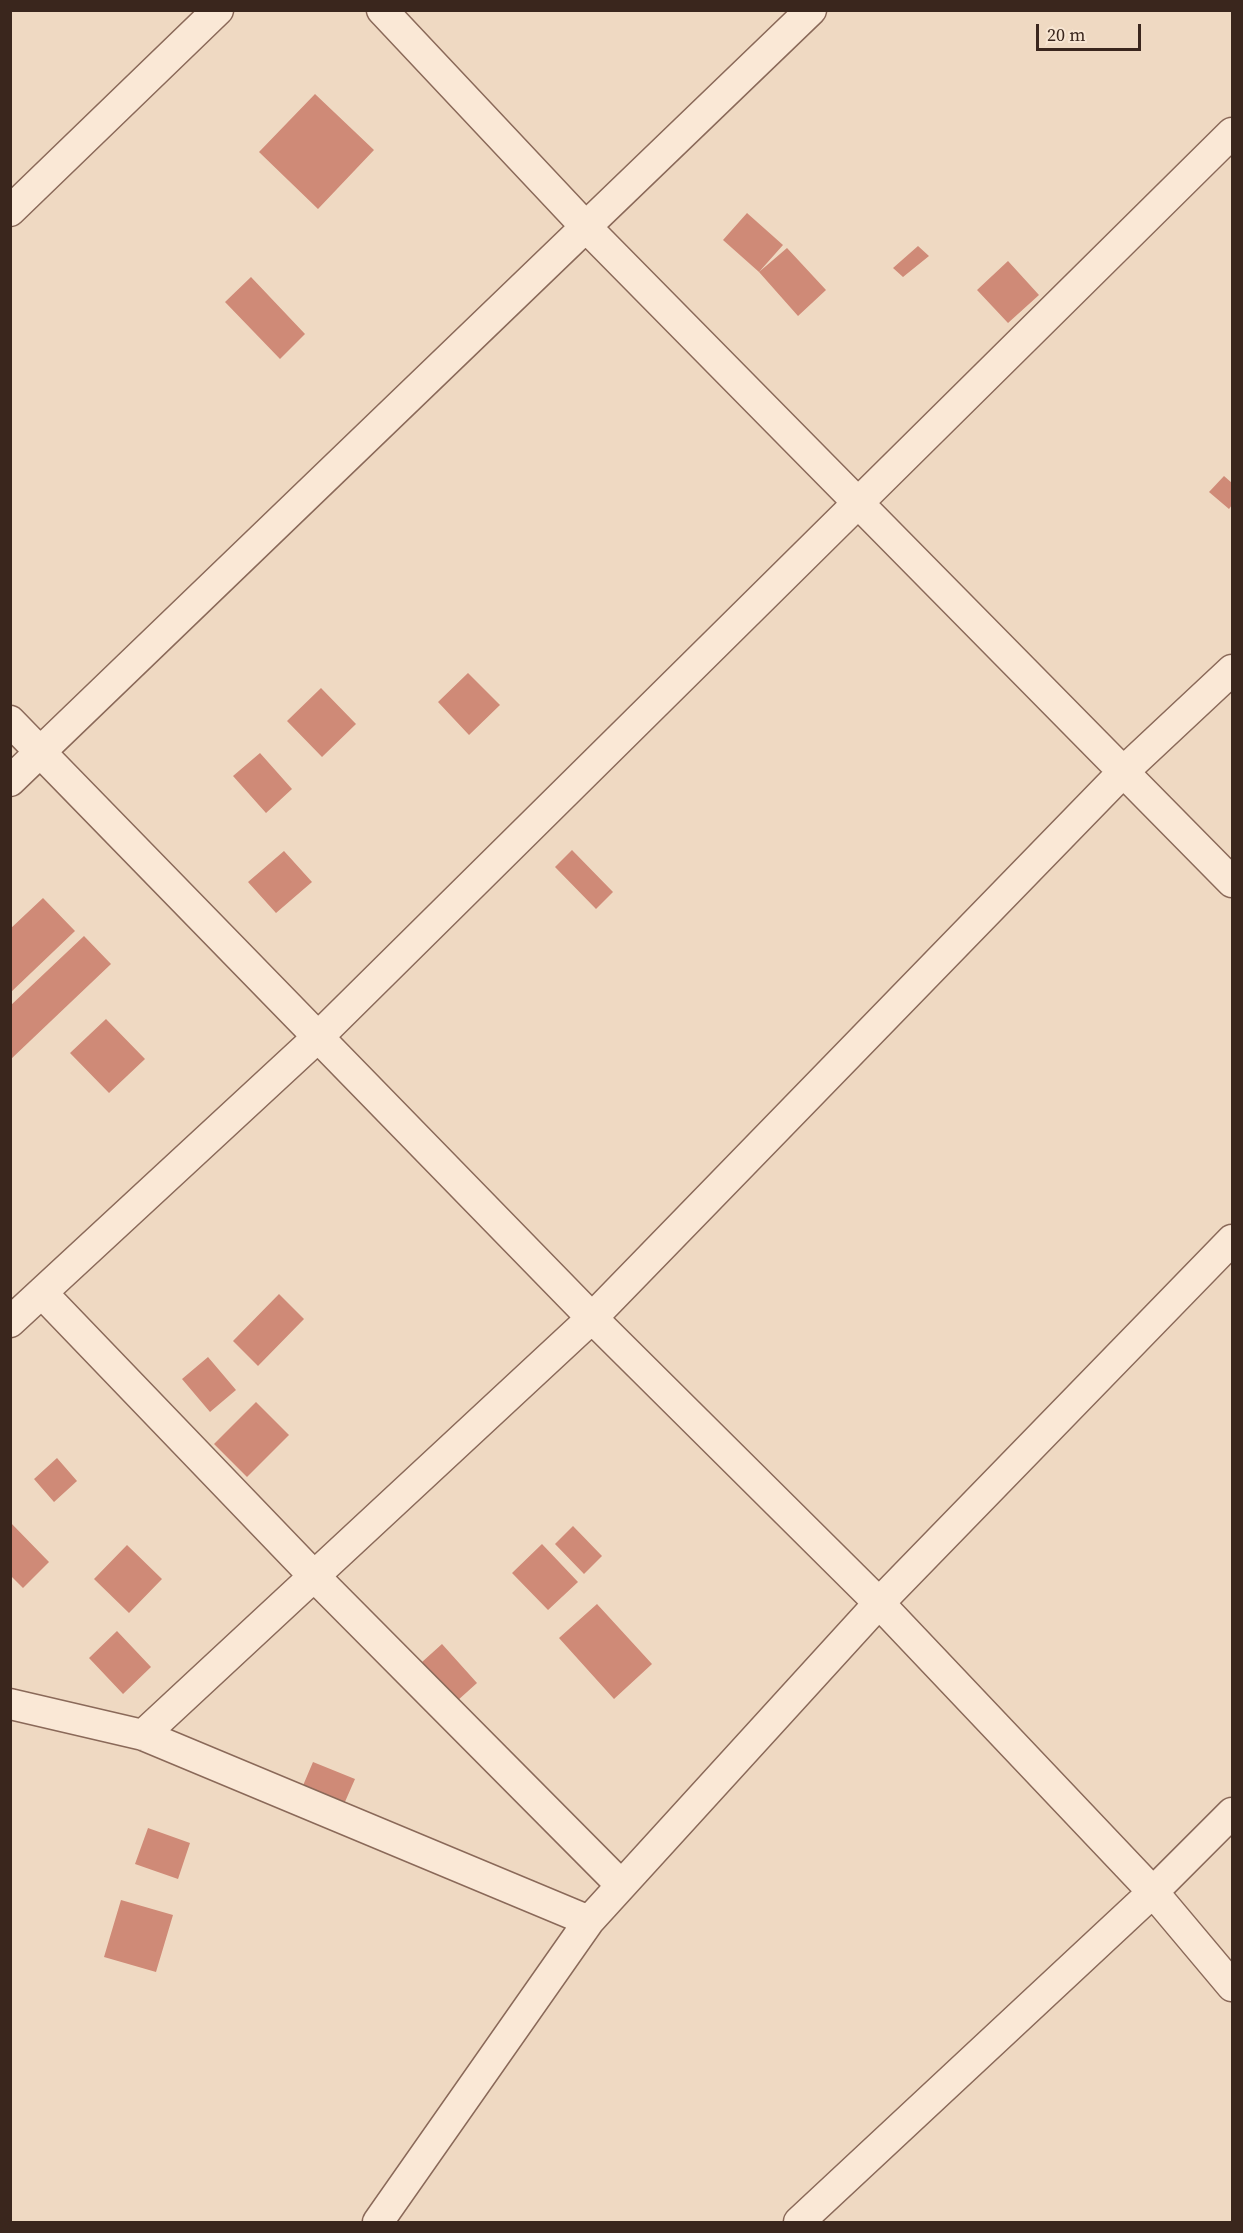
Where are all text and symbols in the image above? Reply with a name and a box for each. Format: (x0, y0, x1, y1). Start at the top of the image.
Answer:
scale bar (1039, 12, 1144, 50)
text: 20 m (1047, 22, 1085, 47)

